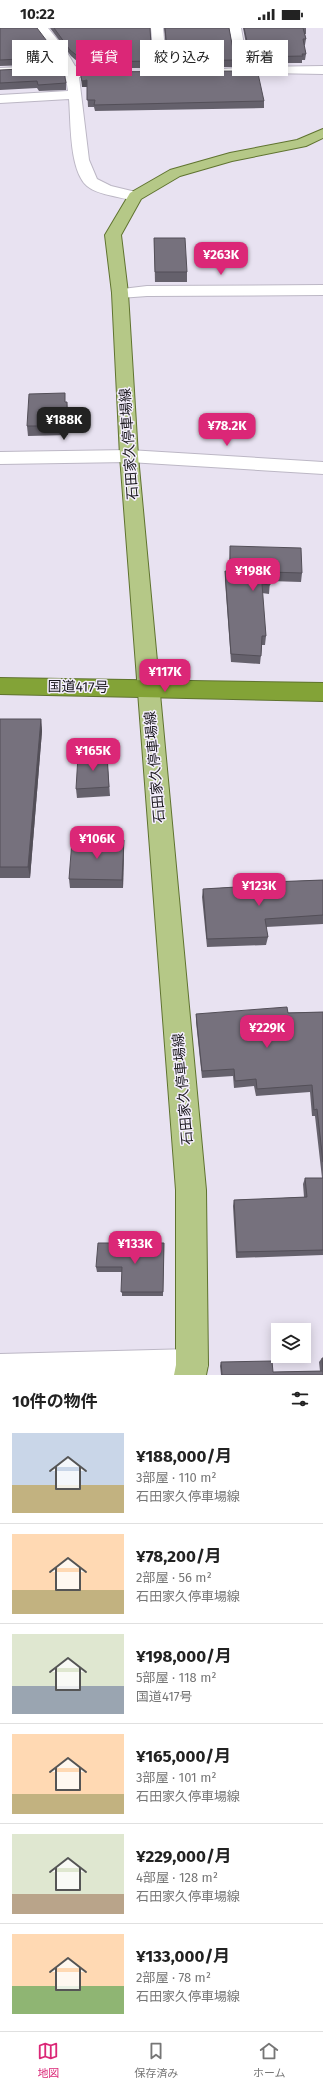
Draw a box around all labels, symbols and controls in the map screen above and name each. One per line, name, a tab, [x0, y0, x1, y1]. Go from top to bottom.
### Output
text: 10:22	[20, 5, 55, 23]
chip: 購入	[12, 40, 68, 76]
chip: 賃貸	[76, 40, 132, 76]
chip: 絞り込み	[140, 40, 224, 76]
chip: 新着	[232, 40, 288, 76]
pin: ¥263K	[193, 242, 249, 276]
text: ¥263K	[203, 247, 239, 262]
street label: 石田家久停車場線	[117, 388, 141, 500]
pin: ¥188K	[36, 407, 92, 441]
text: ¥188K	[46, 412, 82, 427]
pin: ¥78.2K	[194, 413, 260, 447]
text: ¥78.2K	[208, 418, 246, 433]
pin: ¥198K	[225, 558, 281, 592]
text: ¥198K	[235, 563, 271, 578]
pin: ¥117K	[137, 659, 193, 693]
text: ¥117K	[148, 664, 182, 679]
street label: 国道417号	[47, 678, 109, 696]
street label: 石田家久停車場線	[142, 710, 168, 824]
pin: ¥165K	[65, 738, 121, 772]
text: ¥165K	[75, 743, 111, 758]
pin: ¥106K	[69, 826, 125, 860]
text: ¥106K	[79, 831, 115, 846]
pin: ¥123K	[231, 873, 287, 907]
text: ¥123K	[242, 878, 276, 893]
pin: ¥229K	[239, 1015, 295, 1049]
text: ¥229K	[249, 1020, 285, 1035]
street label: 石田家久停車場線	[170, 1032, 196, 1146]
pin: ¥133K	[107, 1231, 163, 1265]
text: ¥133K	[118, 1236, 152, 1251]
map controls	[271, 1323, 311, 1363]
button: layers	[271, 1323, 311, 1363]
icon: filters	[289, 1388, 311, 1410]
text: 10件の物件	[12, 1391, 98, 1412]
text: ¥188,000/月	[136, 1446, 232, 1467]
icon: home	[44, 1449, 92, 1497]
text: 3部屋 · 110 m²	[136, 1470, 217, 1485]
text: 石田家久停車場線	[136, 1489, 240, 1504]
text: ¥78,200/月	[136, 1546, 222, 1567]
icon: home	[44, 1550, 92, 1598]
text: 2部屋 · 56 m²	[136, 1570, 212, 1585]
text: 石田家久停車場線	[136, 1589, 240, 1604]
text: ¥198,000/月	[136, 1646, 232, 1667]
icon: home	[44, 1650, 92, 1698]
text: 5部屋 · 118 m²	[136, 1670, 216, 1685]
text: 国道417号	[136, 1689, 193, 1704]
text: ¥165,000/月	[136, 1746, 231, 1767]
icon: home	[44, 1750, 92, 1798]
text: 3部屋 · 101 m²	[136, 1770, 216, 1785]
text: 石田家久停車場線	[136, 1789, 240, 1804]
text: ¥229,000/月	[136, 1846, 232, 1867]
icon: home	[44, 1850, 92, 1898]
text: 4部屋 · 128 m²	[136, 1870, 218, 1885]
text: 石田家久停車場線	[136, 1889, 240, 1904]
text: ¥133,000/月	[136, 1946, 230, 1967]
icon: home	[44, 1950, 92, 1998]
text: 2部屋 · 78 m²	[136, 1970, 211, 1985]
text: 石田家久停車場線	[136, 1989, 240, 2004]
tab: 地図	[37, 2040, 59, 2080]
tab: 保存済み	[134, 2040, 178, 2080]
tab: ホーム	[253, 2040, 286, 2080]

